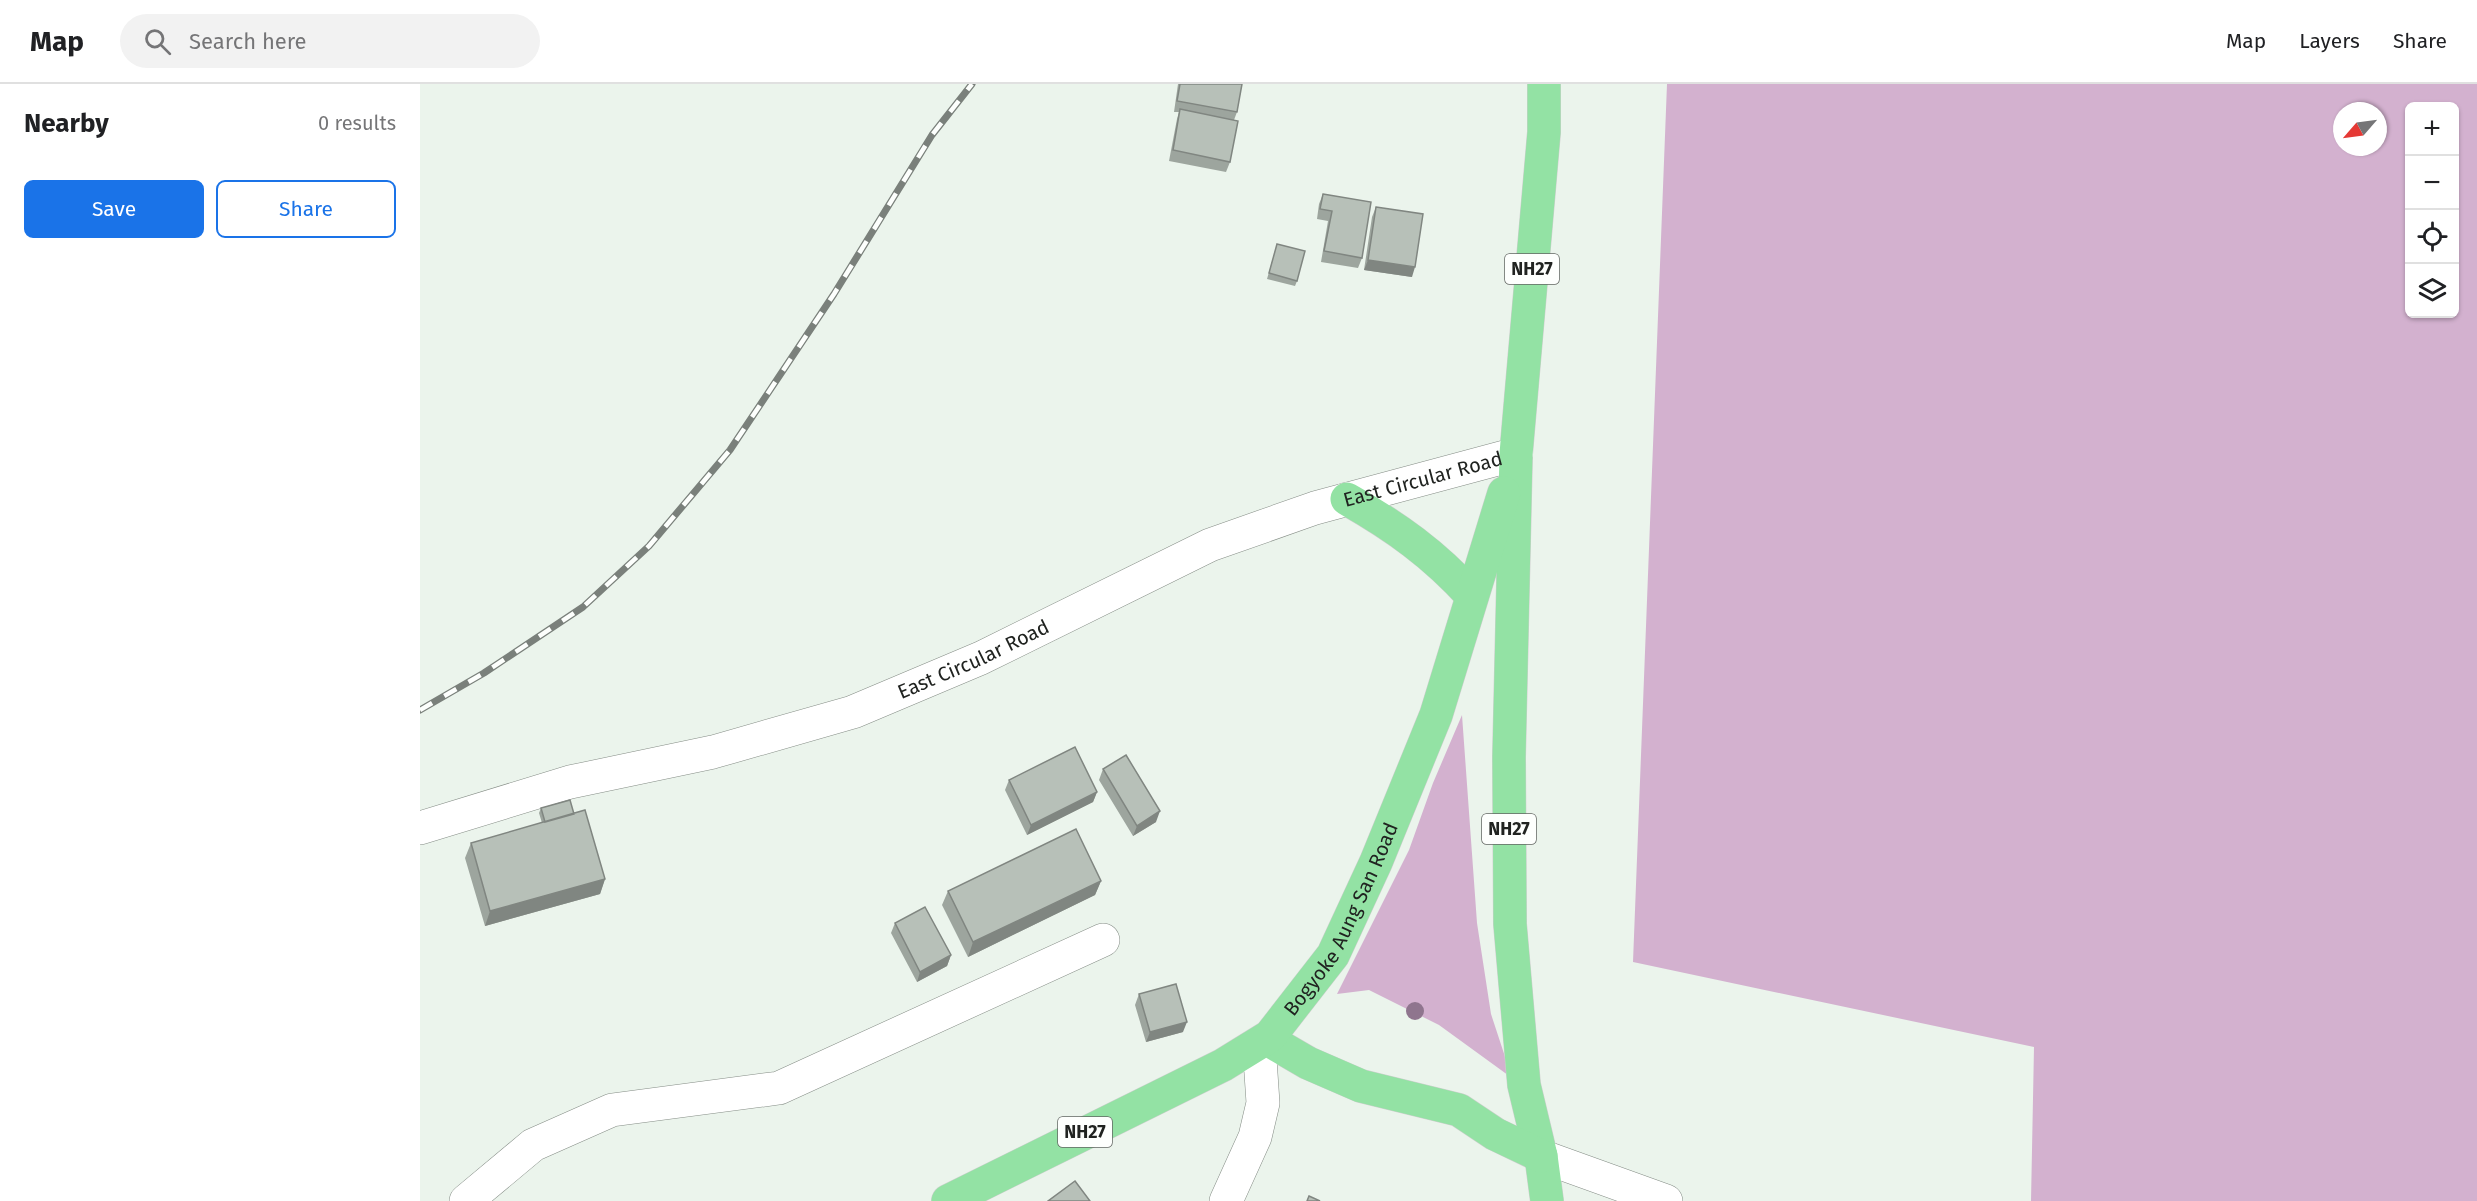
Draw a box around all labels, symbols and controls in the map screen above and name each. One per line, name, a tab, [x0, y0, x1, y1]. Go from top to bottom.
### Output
search box	[120, 14, 540, 68]
text: Map	[30, 25, 84, 58]
icon: search	[141, 25, 174, 58]
text: Search here	[189, 28, 307, 55]
text: Map	[2226, 28, 2266, 54]
text: Layers	[2299, 28, 2360, 54]
text: Share	[2393, 28, 2447, 54]
north arrow	[2333, 102, 2387, 156]
map controls	[2405, 102, 2459, 318]
button: +	[2405, 102, 2459, 156]
text: Nearby	[24, 108, 109, 139]
text: 0 results	[318, 111, 396, 135]
button: −	[2405, 156, 2459, 210]
button: Save	[24, 180, 204, 238]
button: Share	[216, 180, 396, 238]
button: locate	[2405, 210, 2459, 264]
road number: NH27	[1505, 254, 1559, 284]
button: layers	[2405, 264, 2459, 318]
street label: East Circular Road	[1341, 446, 1505, 512]
street label: East Circular Road	[894, 614, 1053, 704]
road number: NH27	[1482, 814, 1536, 844]
street label: Bogyoke Aung San Road	[1278, 819, 1403, 1020]
road number: NH27	[1058, 1117, 1112, 1147]

